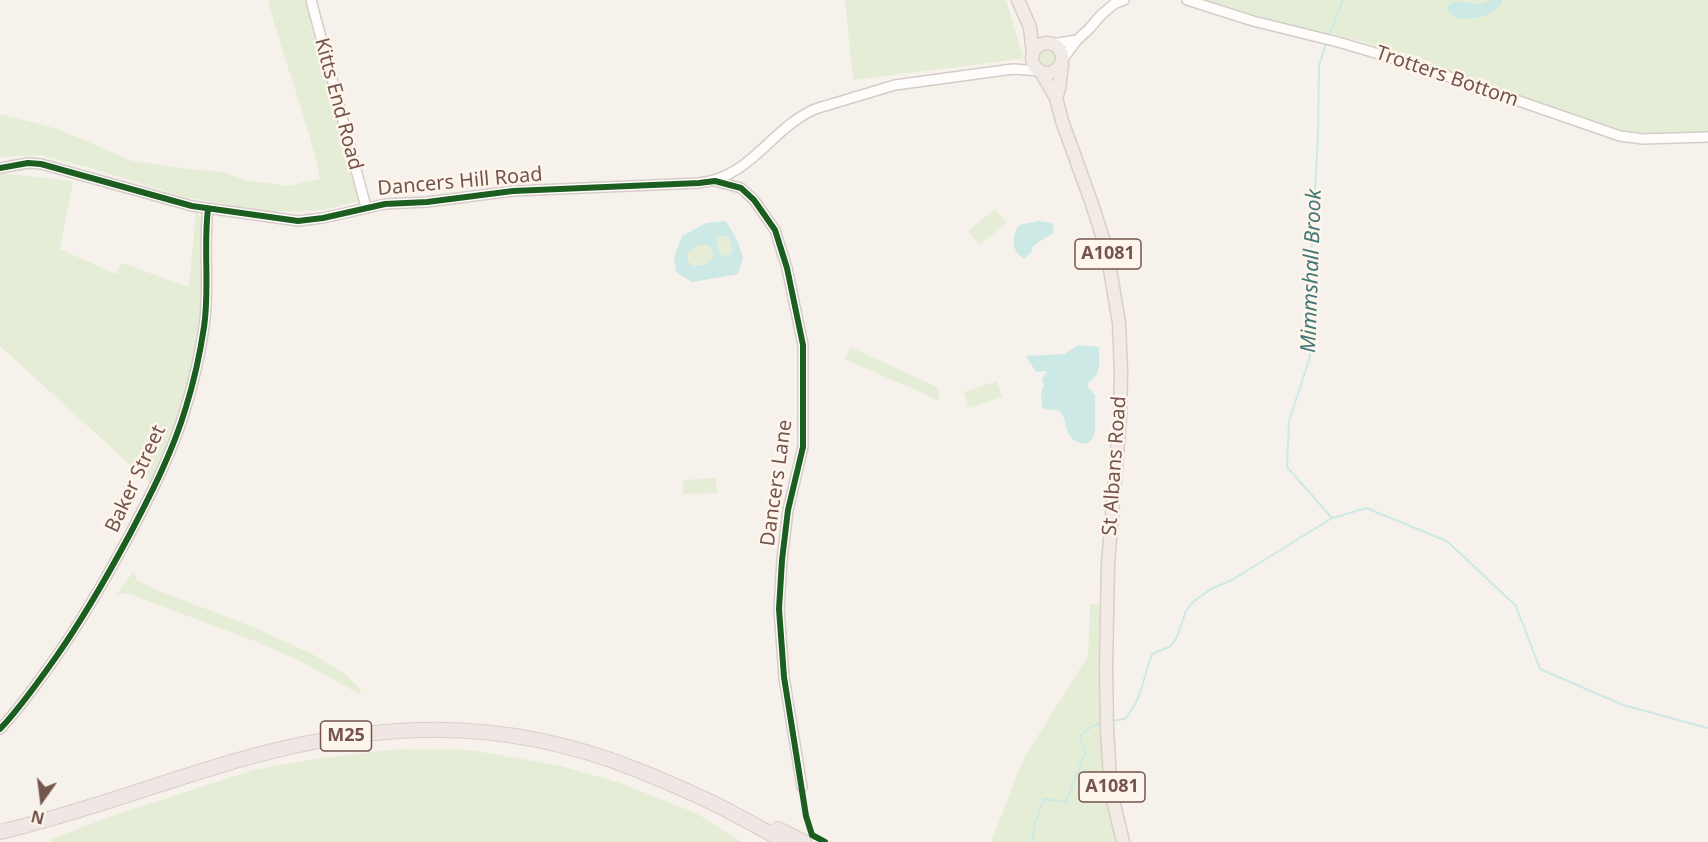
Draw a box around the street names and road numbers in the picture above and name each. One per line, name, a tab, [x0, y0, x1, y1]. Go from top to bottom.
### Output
street label: Kitts End Road	[309, 35, 367, 173]
street label: Trotters Bottom	[1373, 41, 1521, 113]
street label: Dancers Hill Road	[376, 163, 544, 201]
road number: A1081	[1075, 239, 1141, 269]
street label: St Albans Road	[1098, 395, 1132, 537]
street label: Dancers Lane	[756, 418, 798, 548]
street label: Baker Street	[101, 422, 171, 536]
road number: M25	[320, 721, 372, 751]
road number: A1081	[1079, 772, 1145, 802]

